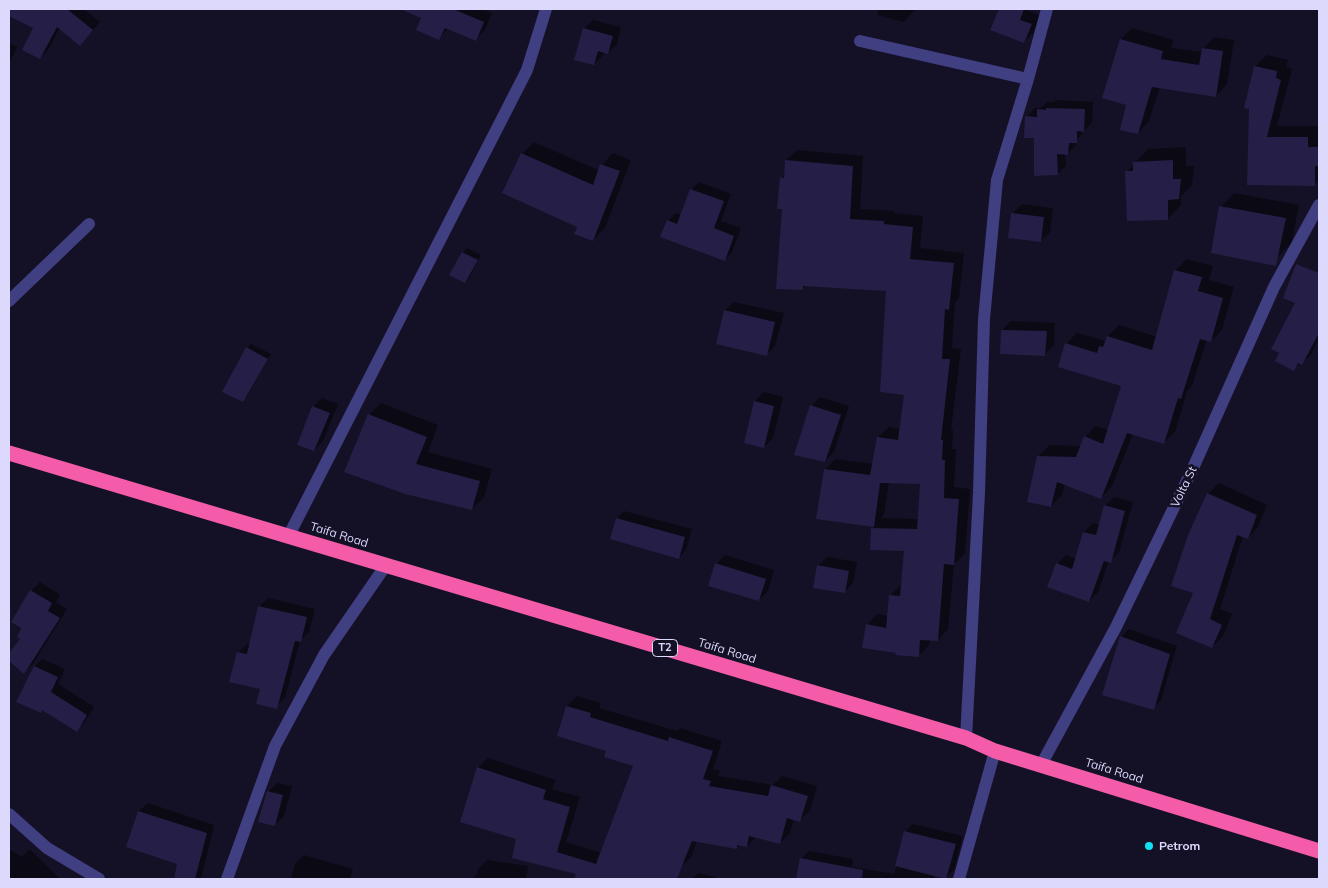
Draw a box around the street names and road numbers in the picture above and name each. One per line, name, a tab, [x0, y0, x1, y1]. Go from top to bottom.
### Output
street label: Volta St	[1168, 464, 1200, 510]
street label: Taifa Road	[308, 519, 370, 551]
street label: Taifa Road	[696, 635, 758, 667]
road number: T2	[652, 640, 678, 656]
street label: Taifa Road	[1083, 755, 1145, 787]

